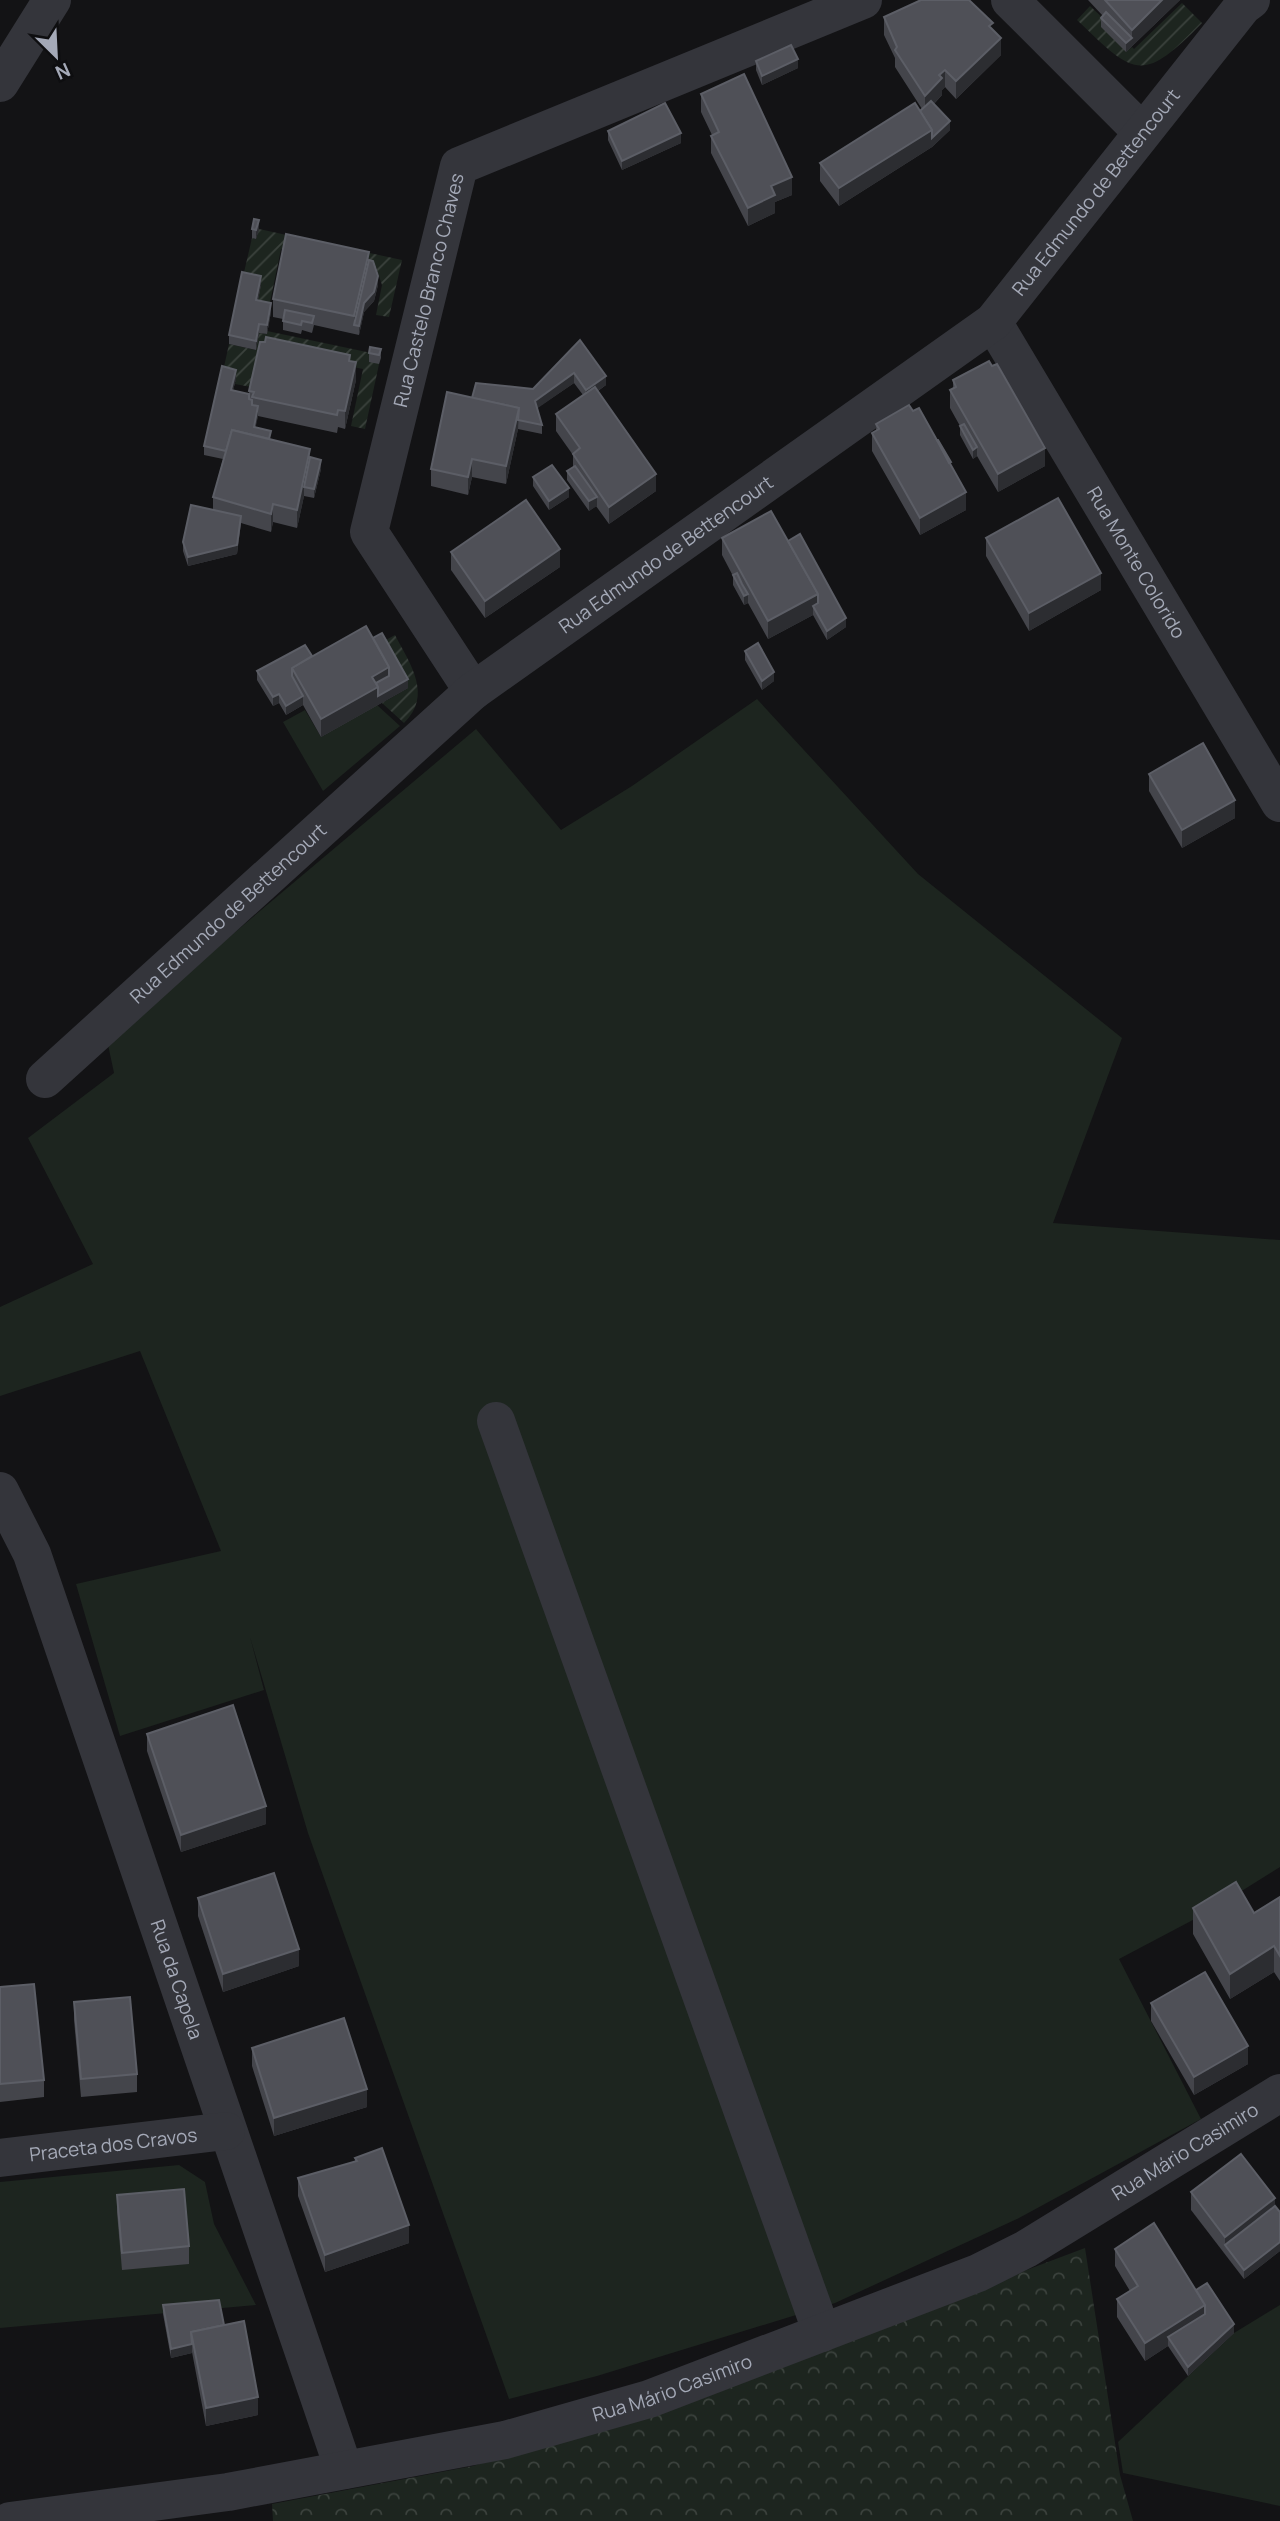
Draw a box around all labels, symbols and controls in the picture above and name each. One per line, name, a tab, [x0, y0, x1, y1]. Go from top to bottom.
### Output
north arrow	[21, 21, 91, 91]
text: N	[51, 57, 74, 86]
street label: Rua Edmundo de Bettencourt	[1006, 83, 1186, 301]
street label: Rua Castelo Branco Chaves	[387, 170, 470, 410]
street label: Rua Edmundo de Bettencourt	[553, 469, 778, 639]
street label: Rua Monte Colorido	[1081, 482, 1192, 643]
street label: Rua Edmundo de Bettencourt	[124, 817, 332, 1009]
street label: Rua da Capela	[144, 1916, 209, 2043]
street label: Rua Mário Casimiro	[1107, 2096, 1263, 2206]
street label: Praceta dos Cravos	[28, 2122, 199, 2167]
street label: Rua Mário Casimiro	[589, 2348, 756, 2427]

